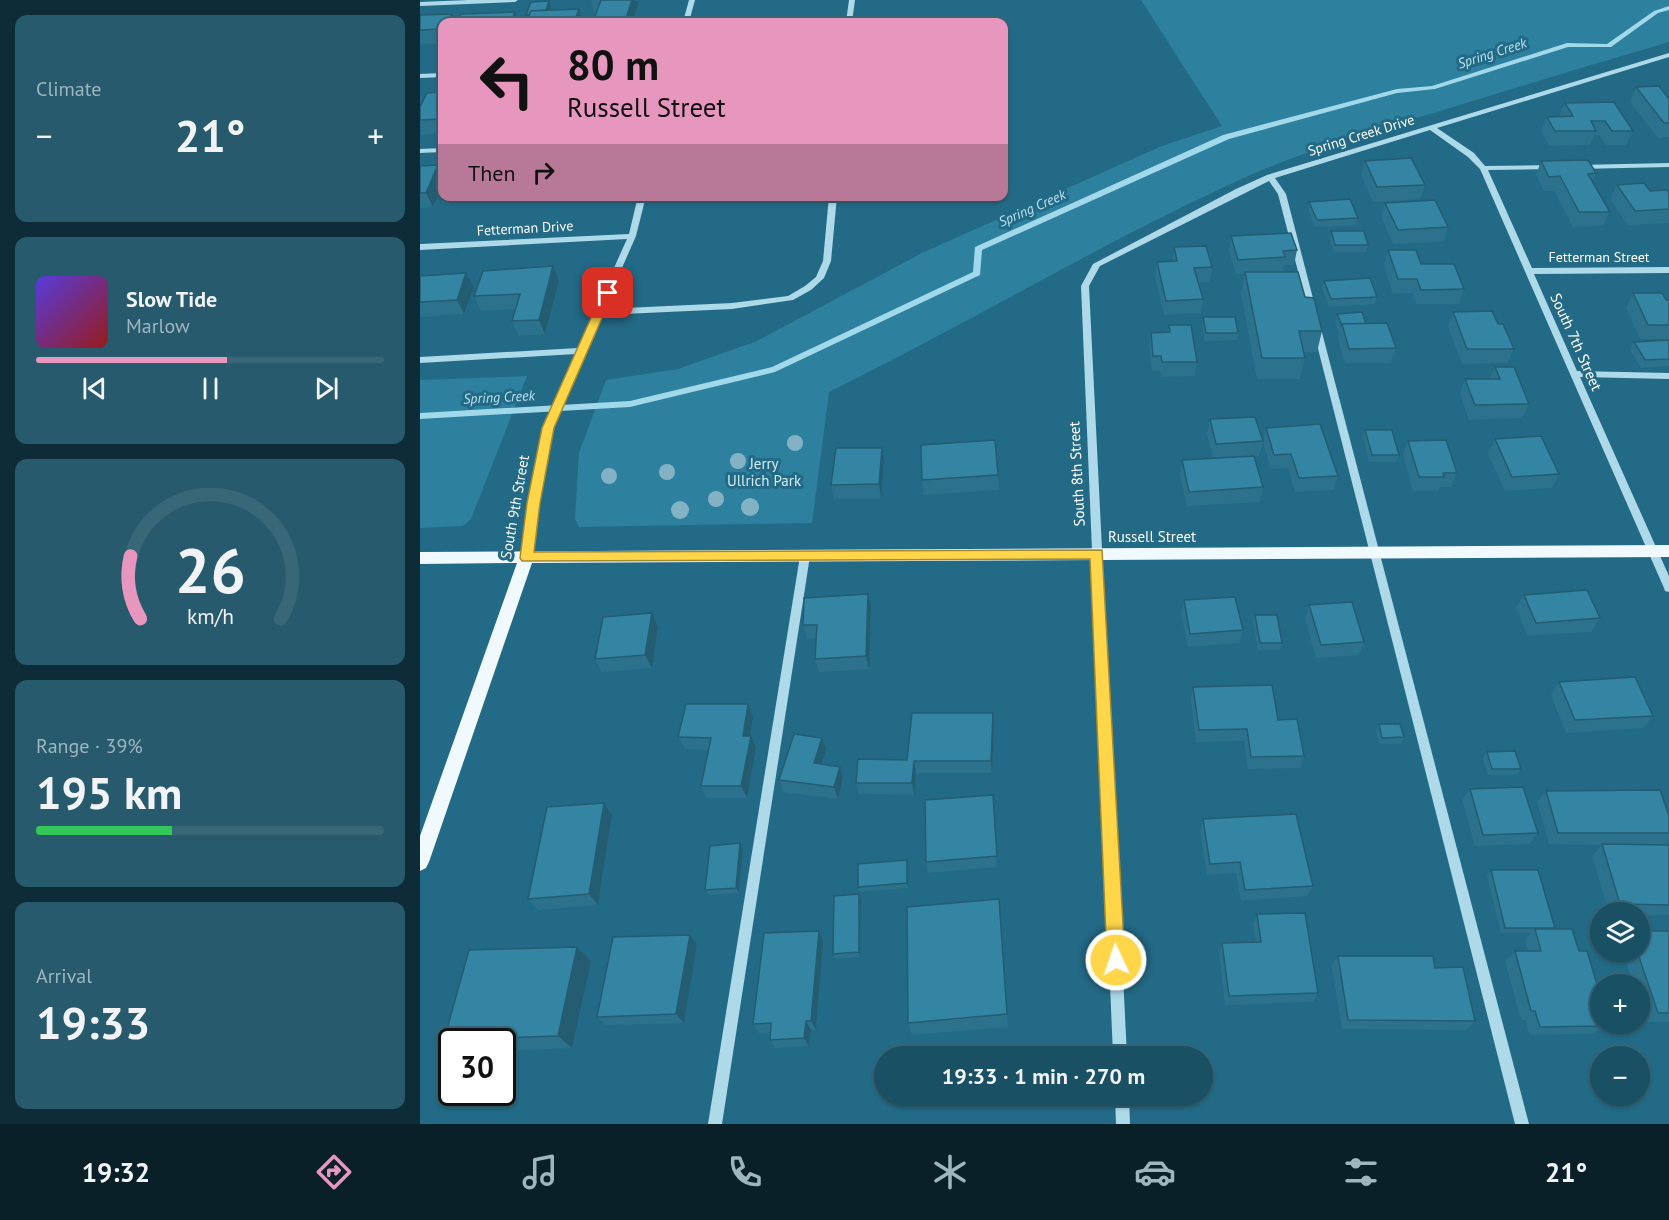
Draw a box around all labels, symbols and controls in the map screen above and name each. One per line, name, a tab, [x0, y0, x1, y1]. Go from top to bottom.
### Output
water label: Spring Creek	[1455, 33, 1529, 73]
text: 80 m	[567, 37, 659, 92]
icon: left	[468, 42, 546, 120]
text: Climate	[36, 76, 102, 102]
text: Russell Street	[567, 90, 726, 124]
text: 21°	[175, 106, 245, 164]
street label: Spring Creek Drive	[1306, 110, 1416, 160]
text: −	[36, 114, 53, 157]
text: +	[367, 114, 384, 157]
icon: right	[527, 156, 560, 189]
text: Then	[468, 159, 515, 187]
water label: Spring Creek	[996, 185, 1069, 231]
street label: Fetterman Drive	[476, 216, 574, 240]
street label: Fetterman Street	[1548, 248, 1650, 266]
pin	[582, 267, 633, 318]
icon: arrive	[591, 276, 624, 309]
text: Slow Tide	[126, 285, 217, 313]
street label: South 7th Street	[1546, 290, 1606, 394]
text: Marlow	[126, 313, 190, 339]
icon: previous	[78, 372, 111, 405]
icon: pause	[194, 372, 227, 405]
icon: next	[310, 372, 343, 405]
water label: Spring Creek	[463, 386, 536, 408]
street label: South 8th Street	[1064, 421, 1089, 527]
street label: South 9th Street	[496, 453, 533, 560]
park label: Jerry Ullrich Park	[727, 454, 802, 490]
street label: Russell Street	[1108, 527, 1196, 546]
text: 26	[175, 529, 245, 610]
text: km/h	[186, 602, 233, 630]
text: Range · 39%	[36, 733, 143, 759]
text: 195 km	[36, 763, 182, 821]
map controls	[1590, 902, 1650, 1106]
button: layers	[1590, 902, 1650, 962]
position arrow	[1084, 928, 1148, 992]
text: Arrival	[36, 963, 92, 989]
button: +	[1590, 974, 1650, 1034]
text: 19:33	[36, 993, 150, 1051]
speed limit sign: 30	[438, 1028, 516, 1106]
button: −	[1590, 1046, 1650, 1106]
text: 19:33 · 1 min · 270 m	[942, 1062, 1145, 1090]
icon: directions	[313, 1151, 355, 1193]
icon: music	[519, 1151, 561, 1193]
icon: phone	[724, 1151, 766, 1193]
icon: climate	[929, 1151, 971, 1193]
icon: car	[1134, 1151, 1176, 1193]
icon: filters	[1340, 1151, 1382, 1193]
text: 19:32	[82, 1155, 150, 1189]
text: 21°	[1545, 1155, 1587, 1189]

